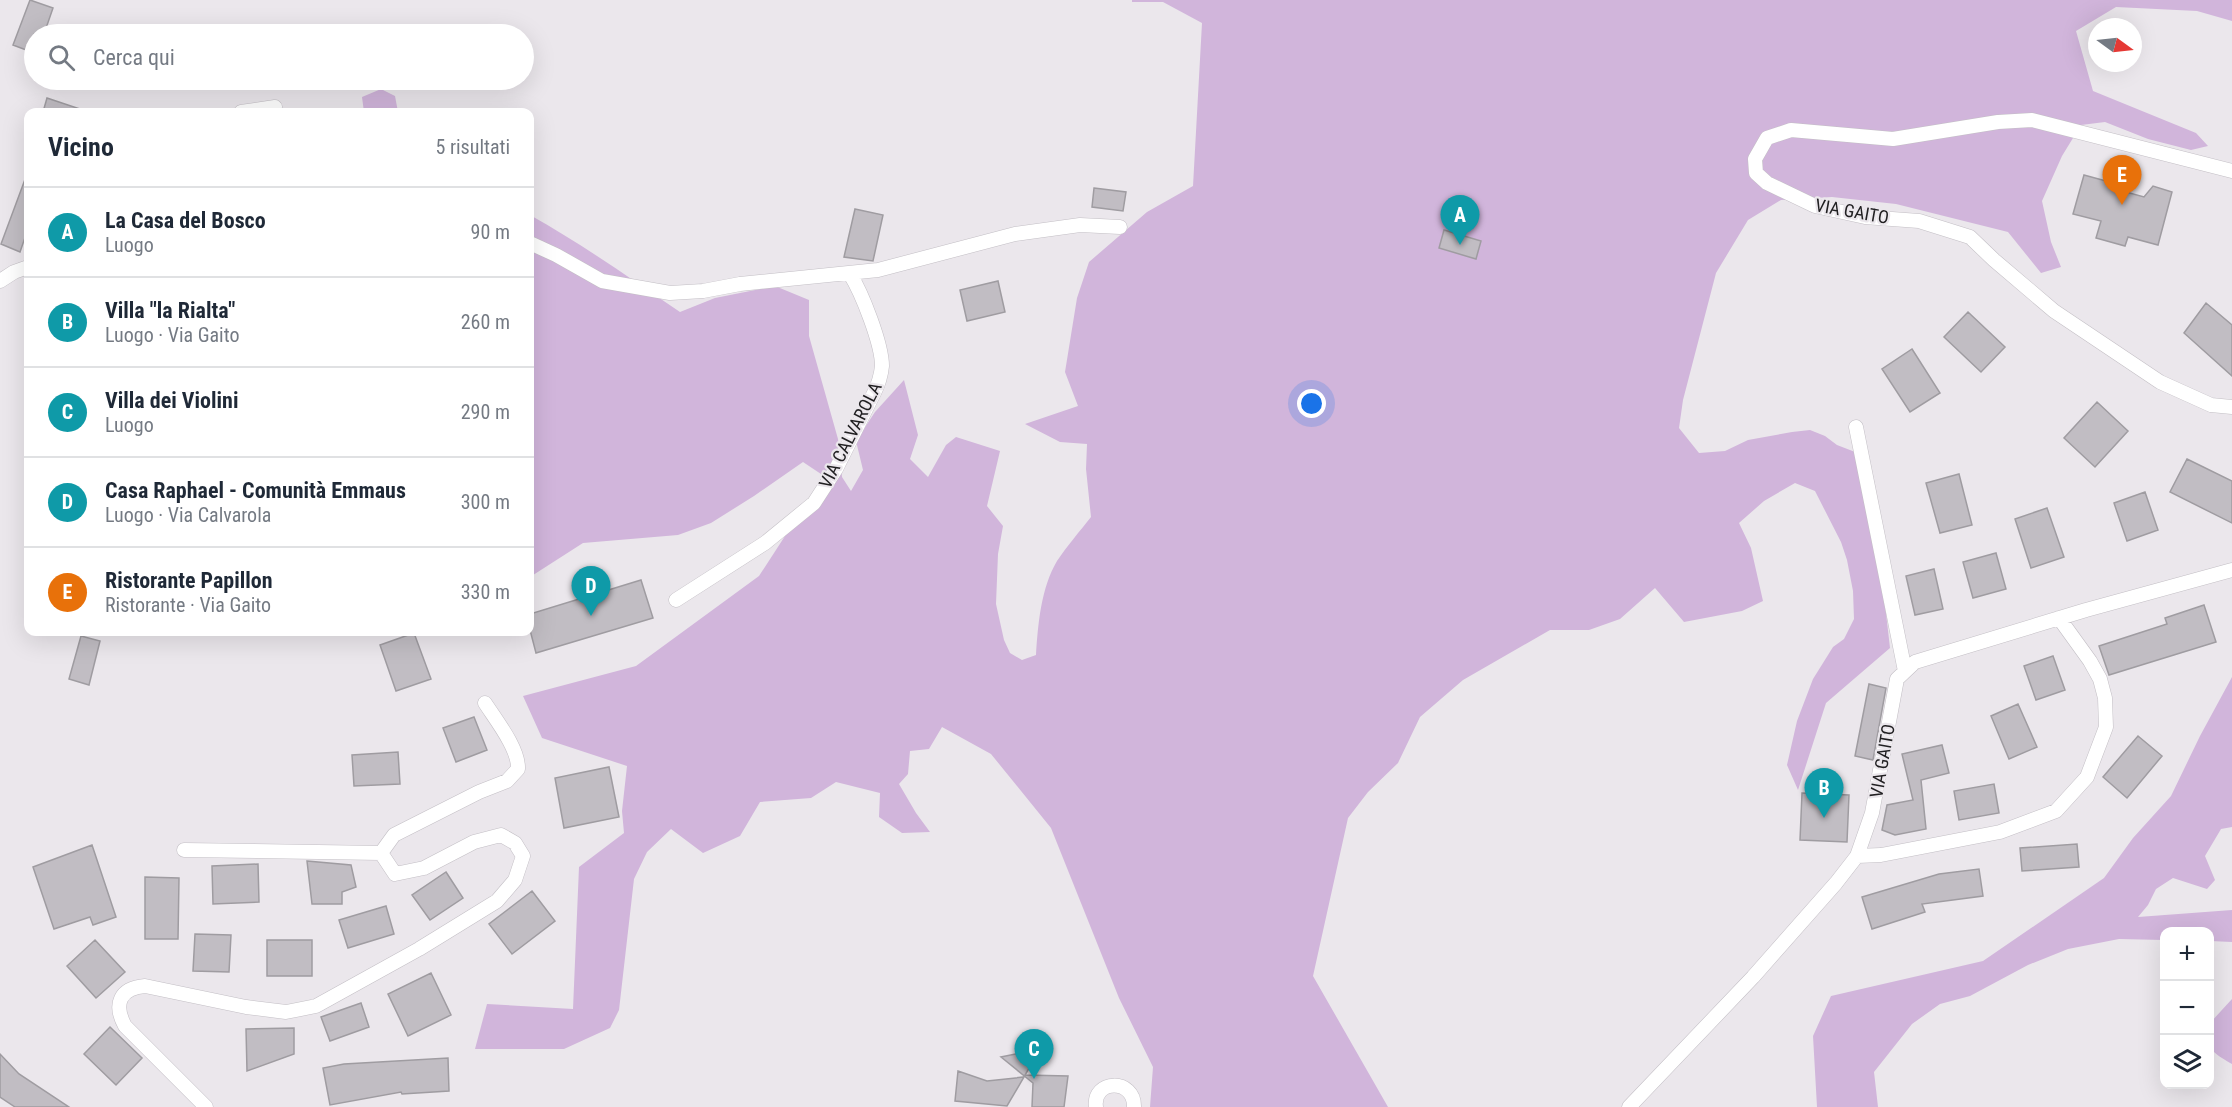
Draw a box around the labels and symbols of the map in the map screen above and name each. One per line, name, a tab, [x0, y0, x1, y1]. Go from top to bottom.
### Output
north arrow	[2088, 18, 2142, 72]
pin: E	[2102, 156, 2142, 205]
street label: VIA GAITO	[1814, 194, 1890, 228]
pin: A	[1440, 196, 1480, 245]
street label: VIA CALVAROLA	[814, 378, 886, 492]
your location	[1297, 389, 1326, 418]
pin: D	[572, 566, 610, 616]
street label: VIA GAITO	[1865, 723, 1899, 799]
pin: B	[1804, 768, 1844, 818]
pin: C	[1014, 1030, 1054, 1079]

